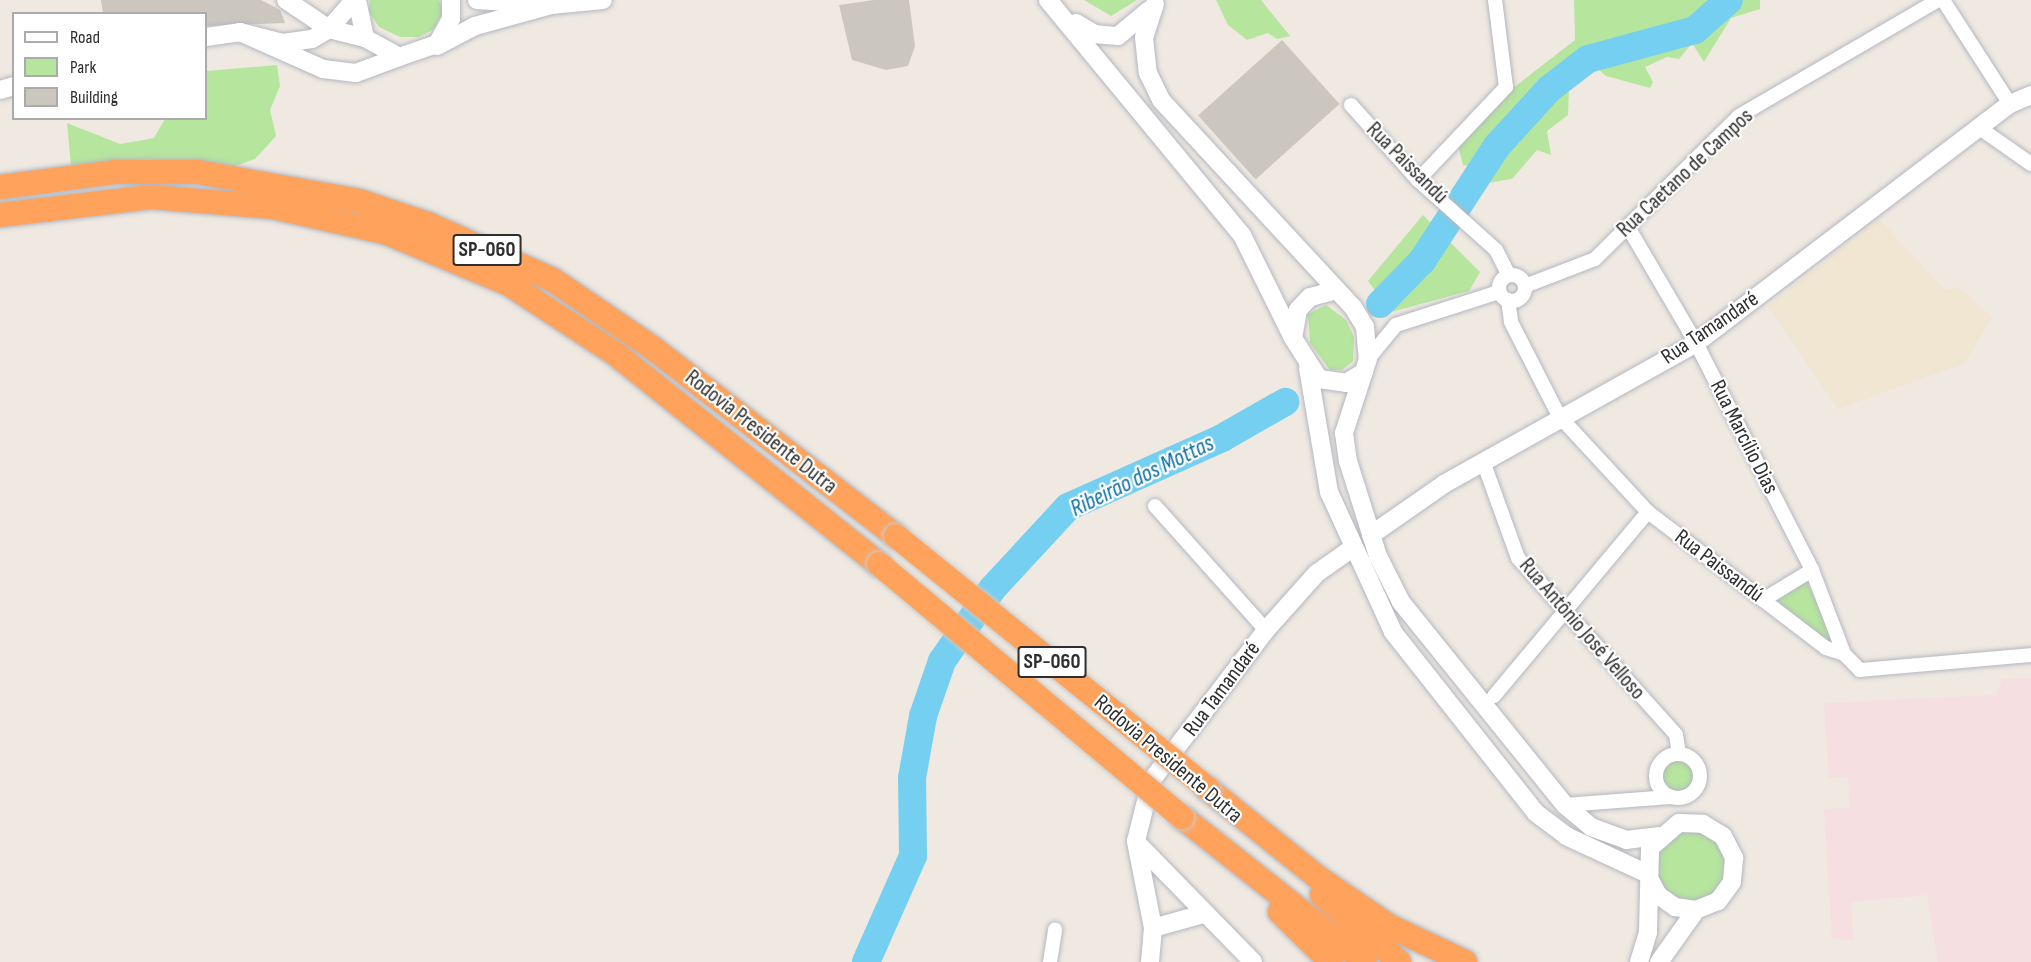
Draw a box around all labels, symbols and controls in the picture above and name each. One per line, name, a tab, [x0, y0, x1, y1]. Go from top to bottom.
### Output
legend	[12, 12, 207, 120]
text: Road	[70, 27, 100, 48]
text: Park	[70, 57, 96, 78]
text: Building	[70, 87, 118, 108]
street label: Rua Caetano de Campos	[1611, 103, 1759, 243]
street label: Rua Paissandú	[1361, 117, 1453, 209]
road number: SP-060	[452, 232, 522, 268]
street label: Rua Tamandaré	[1656, 286, 1764, 370]
street label: Rodovia Presidente Dutra	[680, 365, 842, 499]
street label: Rua Marcílio Dias	[1704, 376, 1784, 498]
water label: Ribeirão dos Mottas	[1066, 429, 1218, 523]
street label: Rua Paissandú	[1669, 524, 1769, 608]
street label: Rua Antônio José Velloso	[1513, 553, 1651, 705]
street label: Rua Tamandaré	[1178, 636, 1266, 742]
road number: SP-060	[1018, 644, 1086, 680]
street label: Rodovia Presidente Dutra	[1088, 689, 1248, 829]

